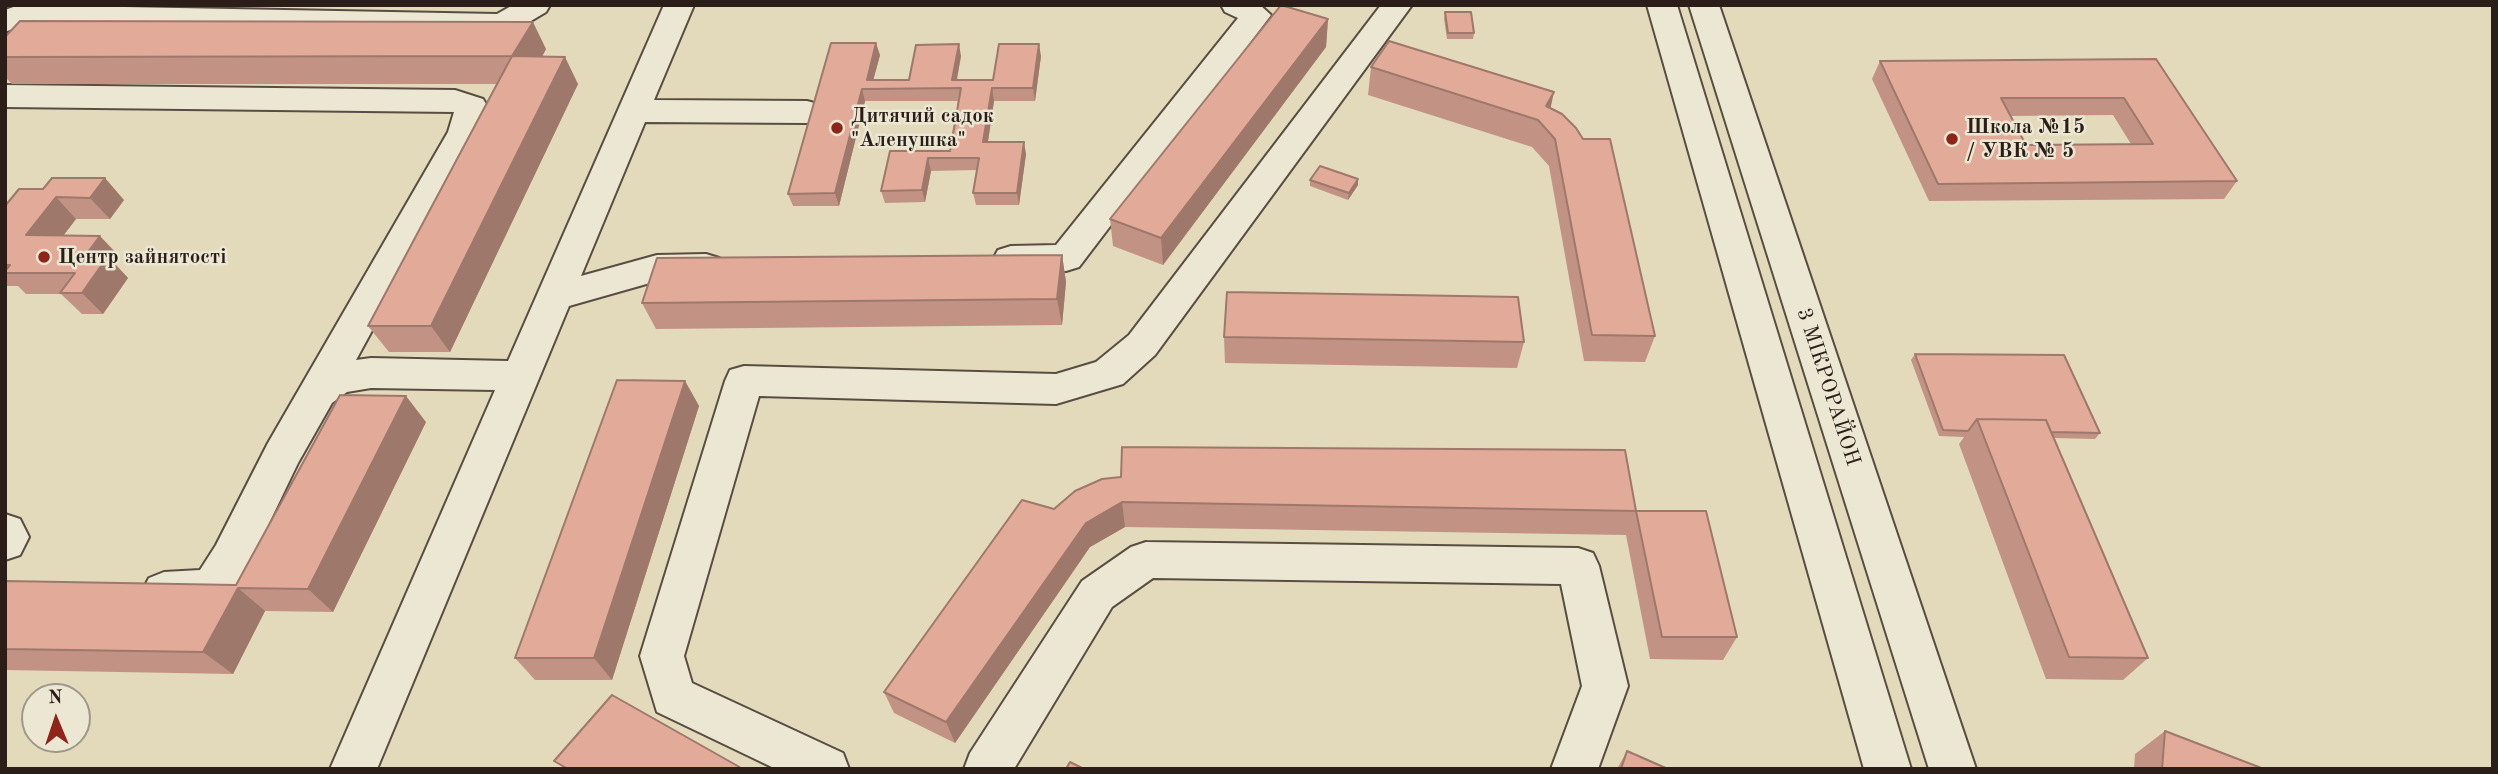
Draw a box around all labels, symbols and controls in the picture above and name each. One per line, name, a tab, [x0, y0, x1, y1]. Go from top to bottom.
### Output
place label: Дитячий садок "Аленушка"	[851, 103, 994, 153]
place label: Школа №15 / УВК № 5	[1966, 114, 2085, 164]
marker: Дитячий садок "Аленушка"	[829, 120, 845, 136]
marker: Школа №15 / УВК № 5	[1944, 131, 1960, 147]
place label: Центр зайнятості	[58, 244, 227, 270]
marker: Центр зайнятості	[36, 249, 52, 265]
street label: 3 МІКРОРАЙОН	[1791, 305, 1865, 469]
north arrow	[21, 683, 91, 753]
text: N	[48, 689, 63, 708]

